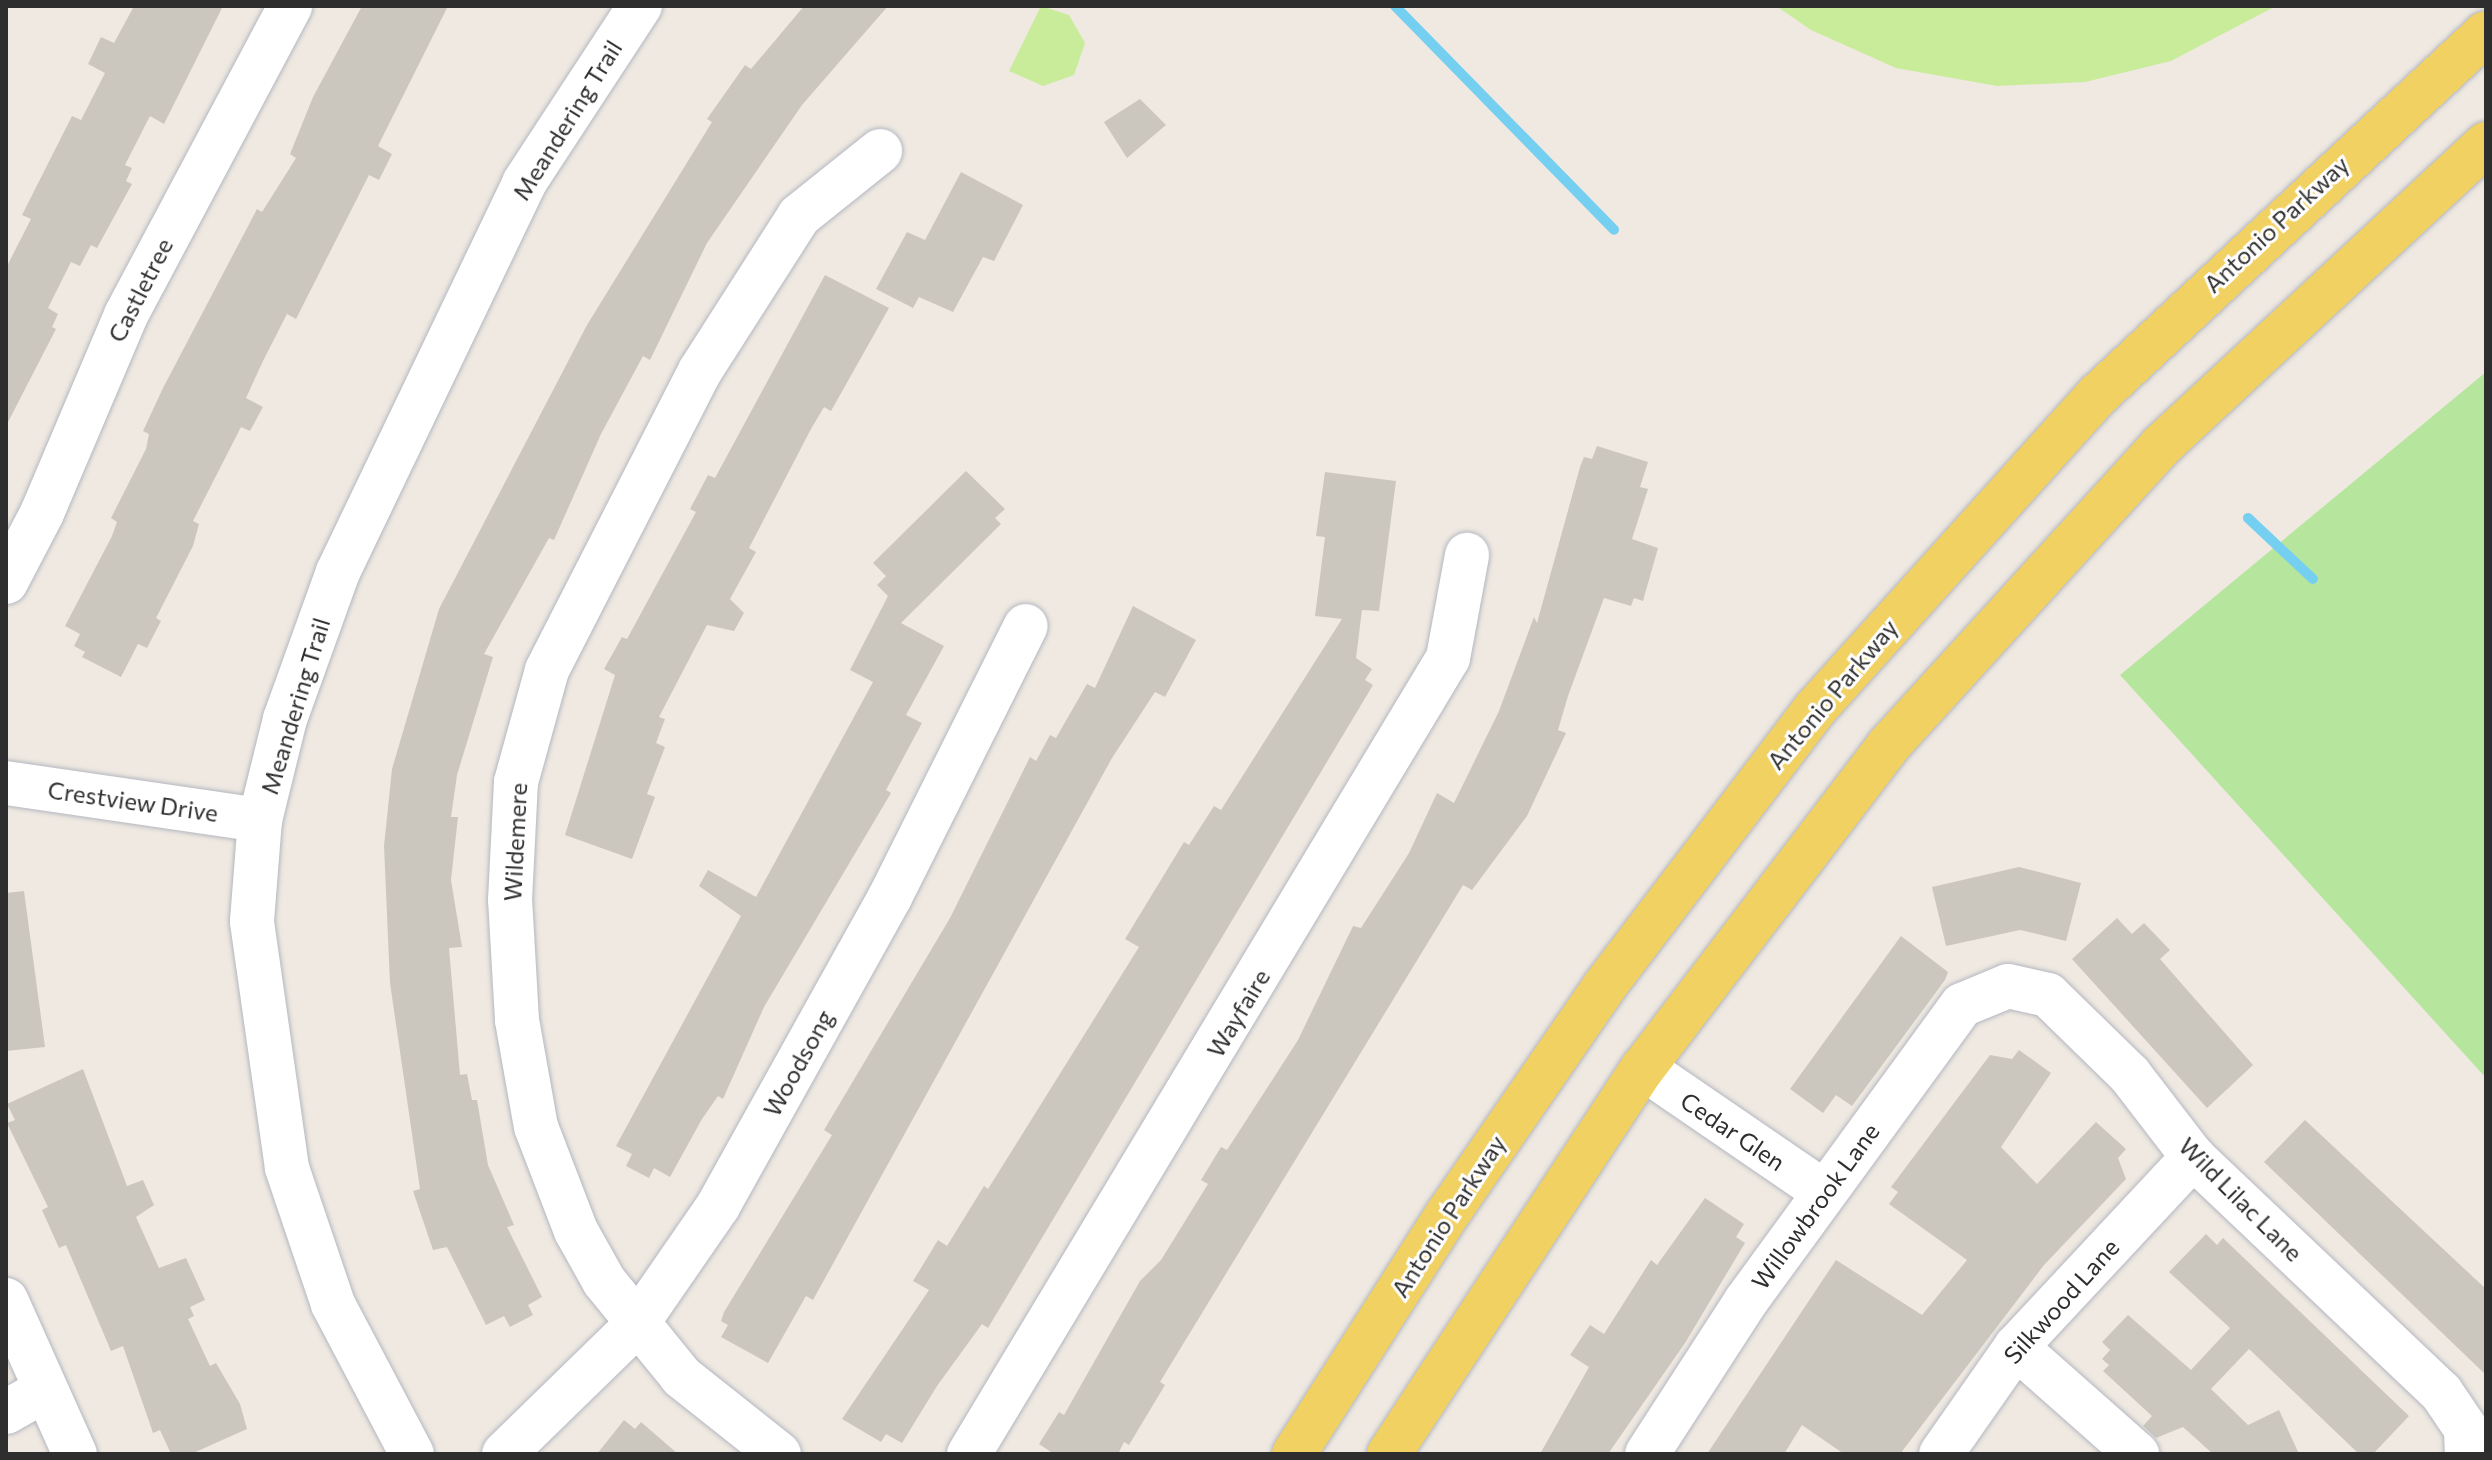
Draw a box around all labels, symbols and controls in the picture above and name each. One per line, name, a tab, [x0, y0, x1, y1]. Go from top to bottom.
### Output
street label: Meandering Trail	[506, 35, 628, 205]
street label: Antonio Parkway	[2198, 150, 2354, 298]
street label: Castletree	[102, 233, 178, 347]
street label: Antonio Parkway	[1761, 613, 1903, 775]
street label: Meandering Trail	[254, 614, 336, 798]
street label: Crestview Drive	[46, 775, 220, 827]
street label: Wildemere	[498, 782, 532, 902]
street label: Wayfaire	[1200, 964, 1276, 1062]
street label: Woodsong	[757, 1005, 839, 1121]
street label: Cedar Glen	[1675, 1086, 1791, 1176]
street label: Willowbrook Lane	[1745, 1117, 1885, 1295]
street label: Antonio Parkway	[1385, 1130, 1511, 1302]
street label: Wild Lilac Lane	[2173, 1131, 2309, 1267]
street label: Silkwood Lane	[1997, 1233, 2125, 1369]

